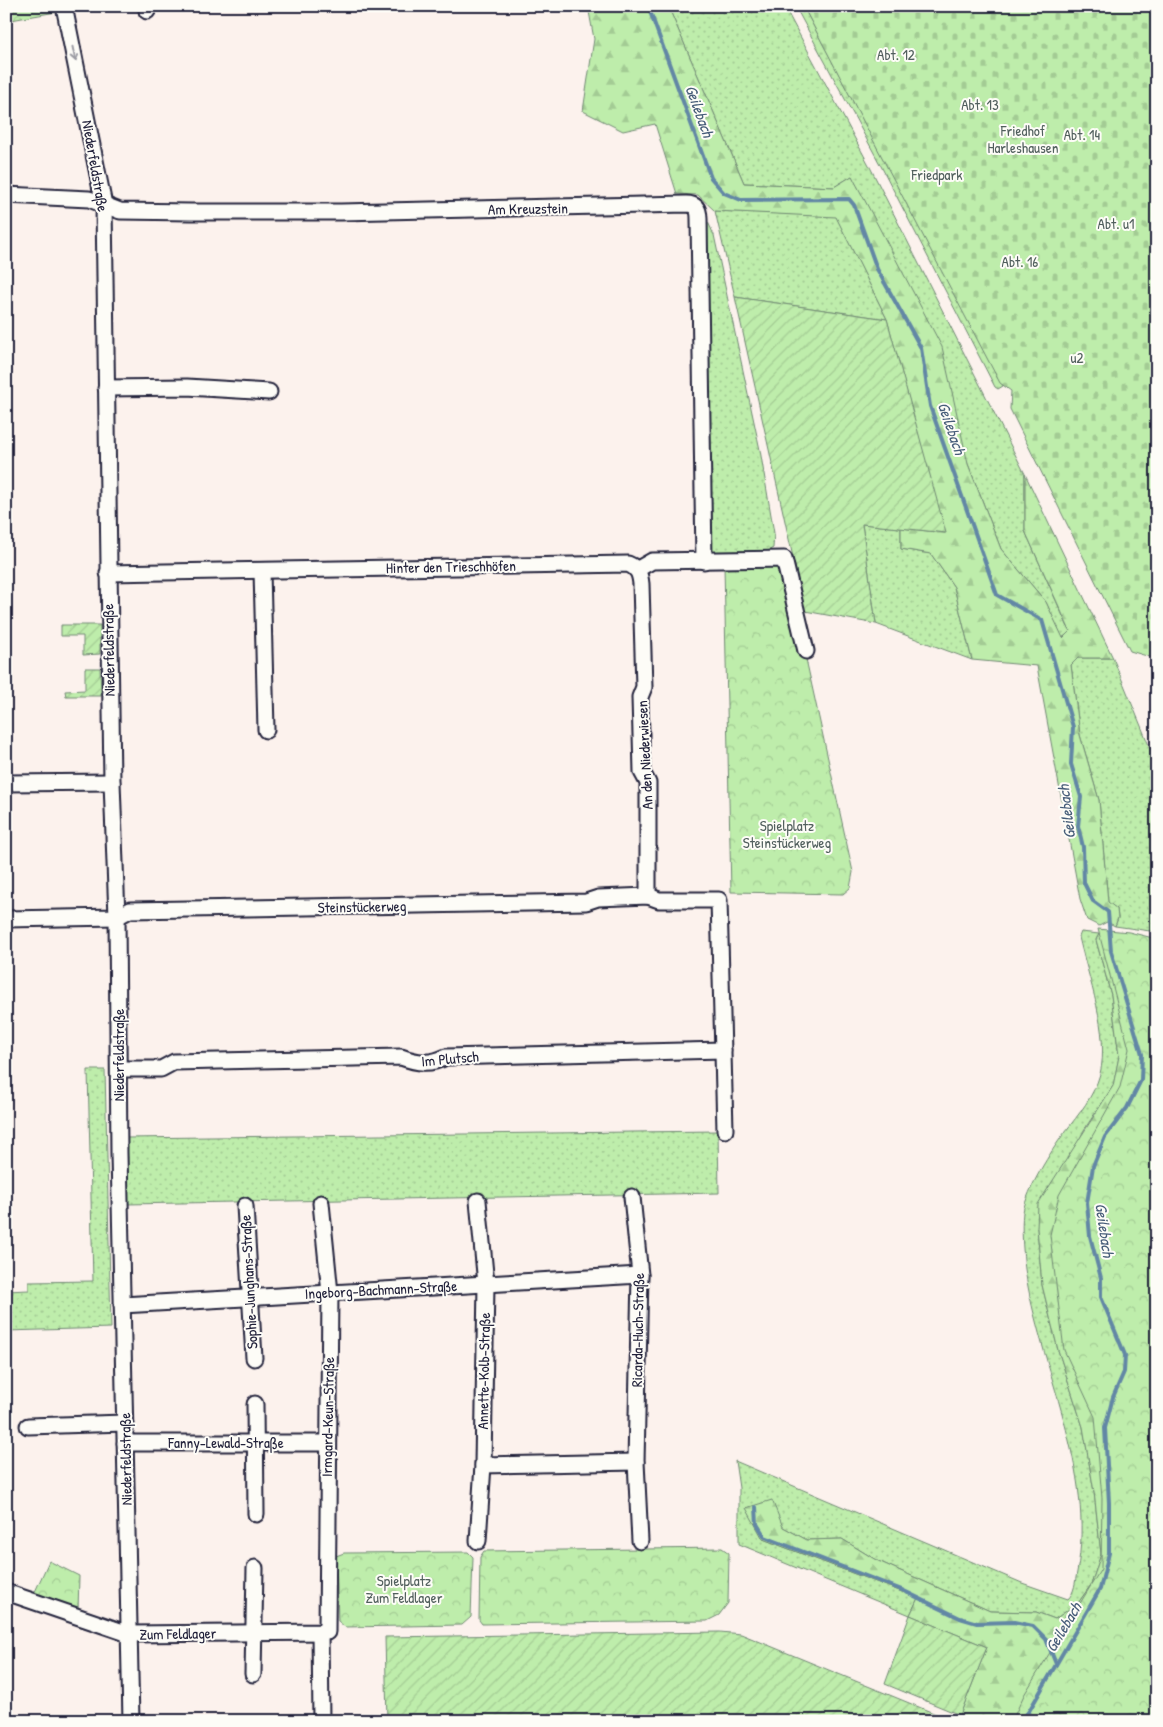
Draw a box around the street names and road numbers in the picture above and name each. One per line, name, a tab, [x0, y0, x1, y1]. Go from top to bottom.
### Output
street label: Niederfeldstraße	[77, 118, 114, 213]
street label: Am Kreuzstein	[488, 197, 568, 220]
street label: Hinter den Trieschhöfen	[386, 555, 516, 578]
street label: Niederfeldstraße	[97, 604, 120, 696]
street label: An den Niederwiesen	[631, 700, 658, 810]
street label: Steinstückerweg	[318, 895, 407, 918]
street label: Niederfeldstraße	[108, 1009, 129, 1101]
street label: Im Plutsch	[420, 1046, 479, 1071]
street label: Sophie-Junghans-Straße	[234, 1214, 263, 1350]
street label: Ricarda-Huch-Straße	[626, 1273, 649, 1387]
street label: Ingeborg-Bachmann-Straße	[304, 1275, 458, 1304]
street label: Annette-Kolb-Straße	[472, 1312, 495, 1430]
street label: Irmgard-Keun-Straße	[316, 1357, 339, 1477]
street label: Niederfeldstraße	[114, 1413, 137, 1505]
street label: Fanny-Lewald-Straße	[167, 1432, 284, 1453]
street label: Zum Feldlager	[139, 1622, 217, 1645]

